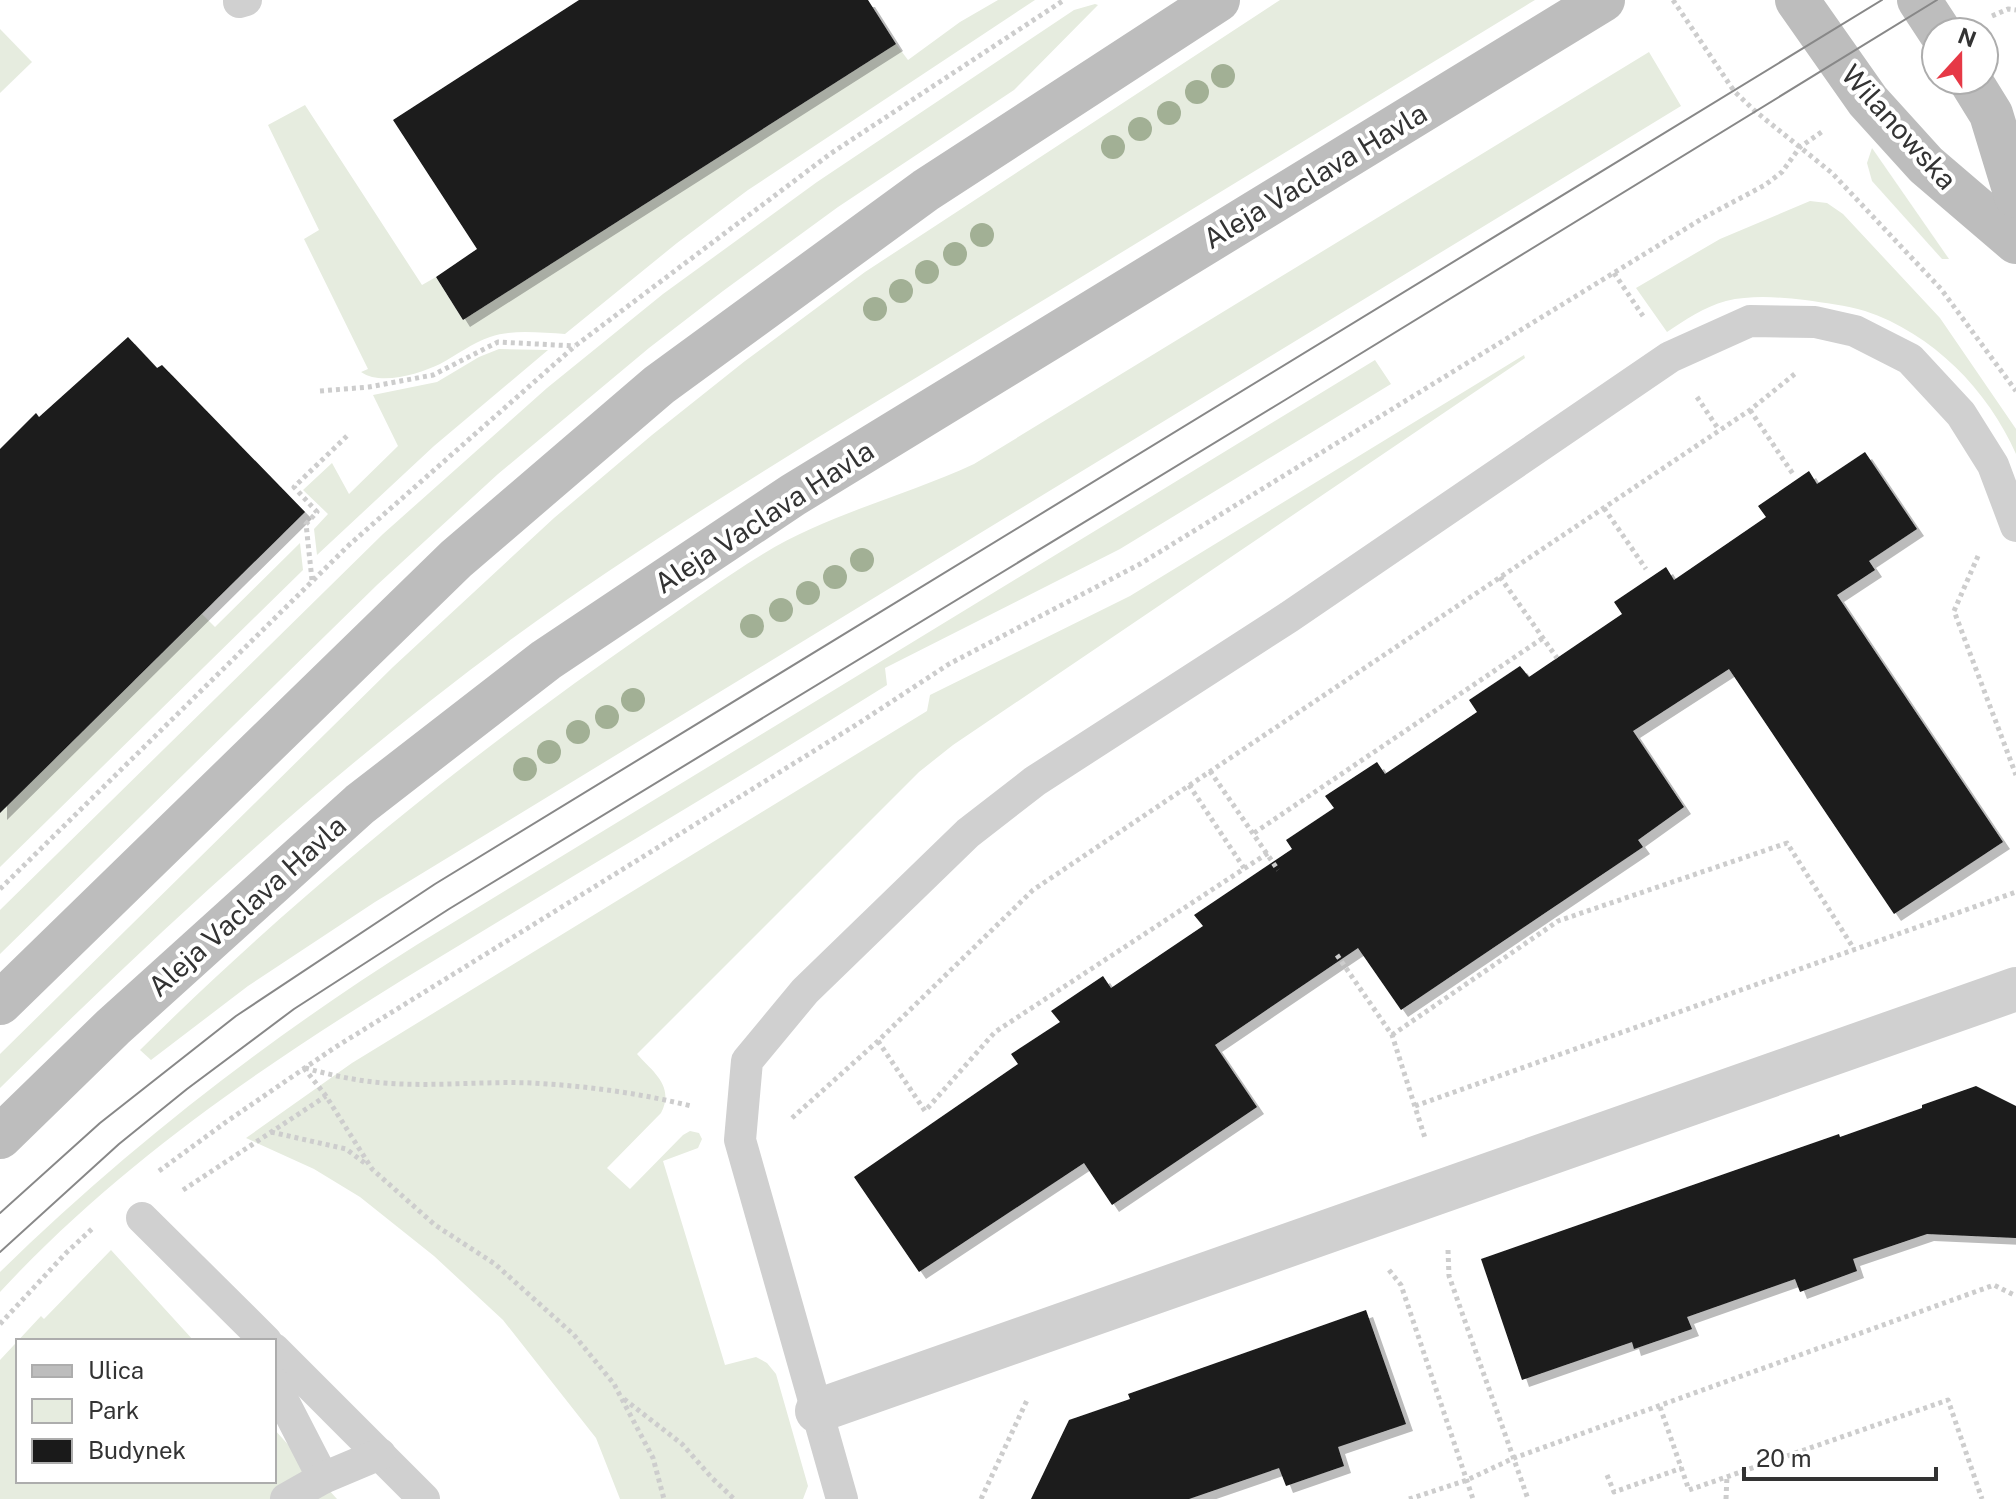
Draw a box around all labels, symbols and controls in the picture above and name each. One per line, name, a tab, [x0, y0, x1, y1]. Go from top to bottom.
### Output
north arrow	[1920, 16, 2000, 96]
text: N	[1954, 22, 1980, 53]
street label: Wilanowska	[1835, 58, 1964, 196]
street label: Aleja Vaclava Havla	[1197, 96, 1432, 255]
street label: Aleja Vaclava Havla	[648, 433, 879, 600]
street label: Aleja Vaclava Havla	[141, 808, 352, 1003]
legend	[16, 1339, 276, 1483]
text: Ulica	[88, 1356, 144, 1384]
text: Park	[88, 1396, 139, 1424]
scale bar	[1744, 1431, 1936, 1481]
text: Budynek	[88, 1436, 186, 1464]
text: 20 m	[1756, 1444, 1812, 1472]

